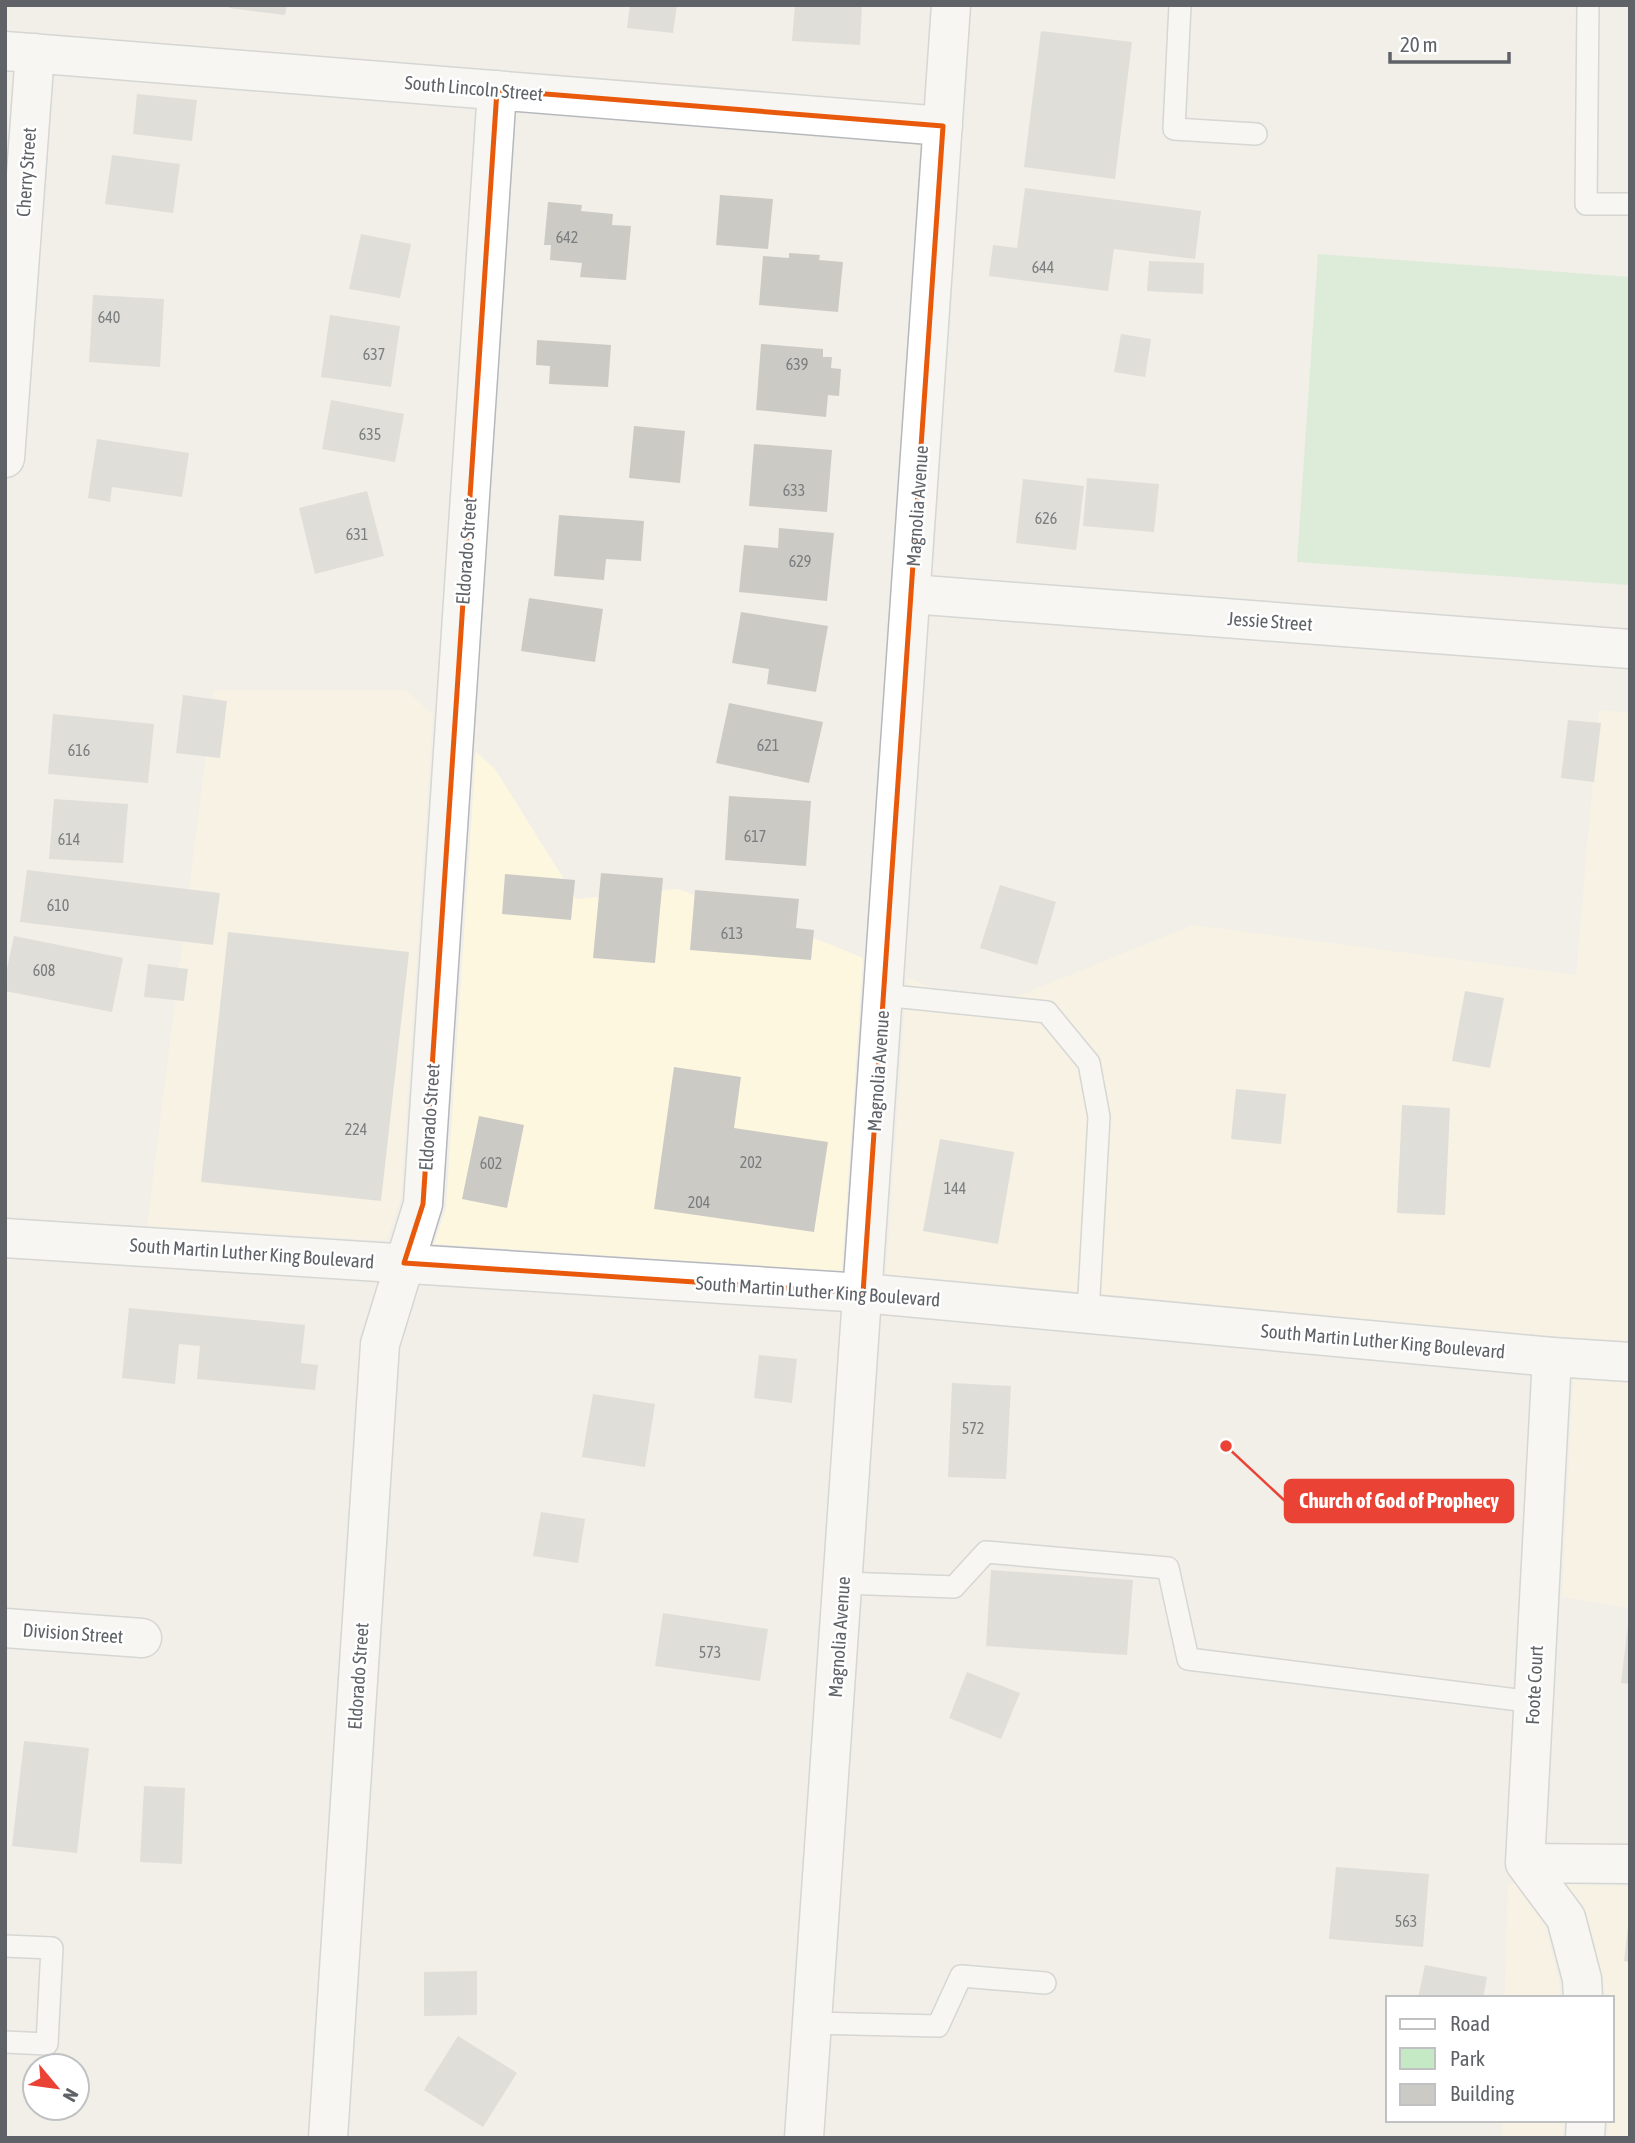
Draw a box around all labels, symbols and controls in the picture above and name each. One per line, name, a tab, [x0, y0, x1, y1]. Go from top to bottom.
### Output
scale bar	[1390, 21, 1509, 65]
text: 20 m	[1400, 32, 1438, 56]
street label: South Lincoln Street	[404, 71, 544, 105]
street label: Cherry Street	[12, 126, 40, 218]
house number: 642	[556, 228, 578, 246]
house number: 644	[1032, 258, 1054, 276]
house number: 640	[98, 308, 120, 326]
house number: 637	[363, 345, 385, 363]
house number: 639	[786, 355, 808, 373]
house number: 635	[359, 425, 381, 443]
street label: Magnolia Avenue	[902, 445, 932, 567]
house number: 633	[783, 481, 805, 499]
street label: Eldorado Street	[451, 497, 481, 605]
house number: 626	[1035, 509, 1057, 527]
house number: 631	[346, 525, 368, 543]
house number: 629	[789, 552, 811, 570]
street label: Jessie Street	[1227, 607, 1313, 635]
house number: 621	[757, 736, 779, 754]
house number: 616	[68, 741, 90, 759]
house number: 617	[744, 827, 766, 845]
house number: 614	[58, 830, 80, 848]
house number: 610	[47, 896, 69, 914]
house number: 613	[721, 924, 743, 942]
house number: 608	[33, 961, 55, 979]
street label: Magnolia Avenue	[863, 1010, 893, 1132]
street label: Eldorado Street	[414, 1063, 444, 1171]
house number: 224	[345, 1120, 367, 1138]
house number: 202	[740, 1153, 762, 1171]
house number: 602	[480, 1154, 502, 1172]
house number: 144	[944, 1179, 966, 1197]
house number: 204	[688, 1193, 710, 1211]
street label: South Martin Luther King Boulevard	[129, 1233, 375, 1273]
street label: South Martin Luther King Boulevard	[695, 1271, 941, 1311]
street label: South Martin Luther King Boulevard	[1260, 1319, 1506, 1363]
house number: 572	[962, 1419, 984, 1437]
callout: Church of God of Prophecy	[1285, 1480, 1513, 1522]
text: Church of God of Prophecy	[1299, 1488, 1499, 1512]
street label: Magnolia Avenue	[824, 1576, 854, 1698]
street label: Division Street	[22, 1619, 124, 1647]
street label: Eldorado Street	[343, 1622, 373, 1730]
house number: 573	[699, 1643, 721, 1661]
street label: Foote Court	[1521, 1645, 1547, 1725]
house number: 563	[1395, 1912, 1417, 1930]
legend	[1386, 1996, 1614, 2122]
text: Road	[1450, 2011, 1490, 2035]
text: Park	[1450, 2046, 1485, 2070]
north arrow	[21, 2052, 91, 2122]
text: Building	[1450, 2081, 1514, 2105]
text: N	[59, 2085, 83, 2105]

